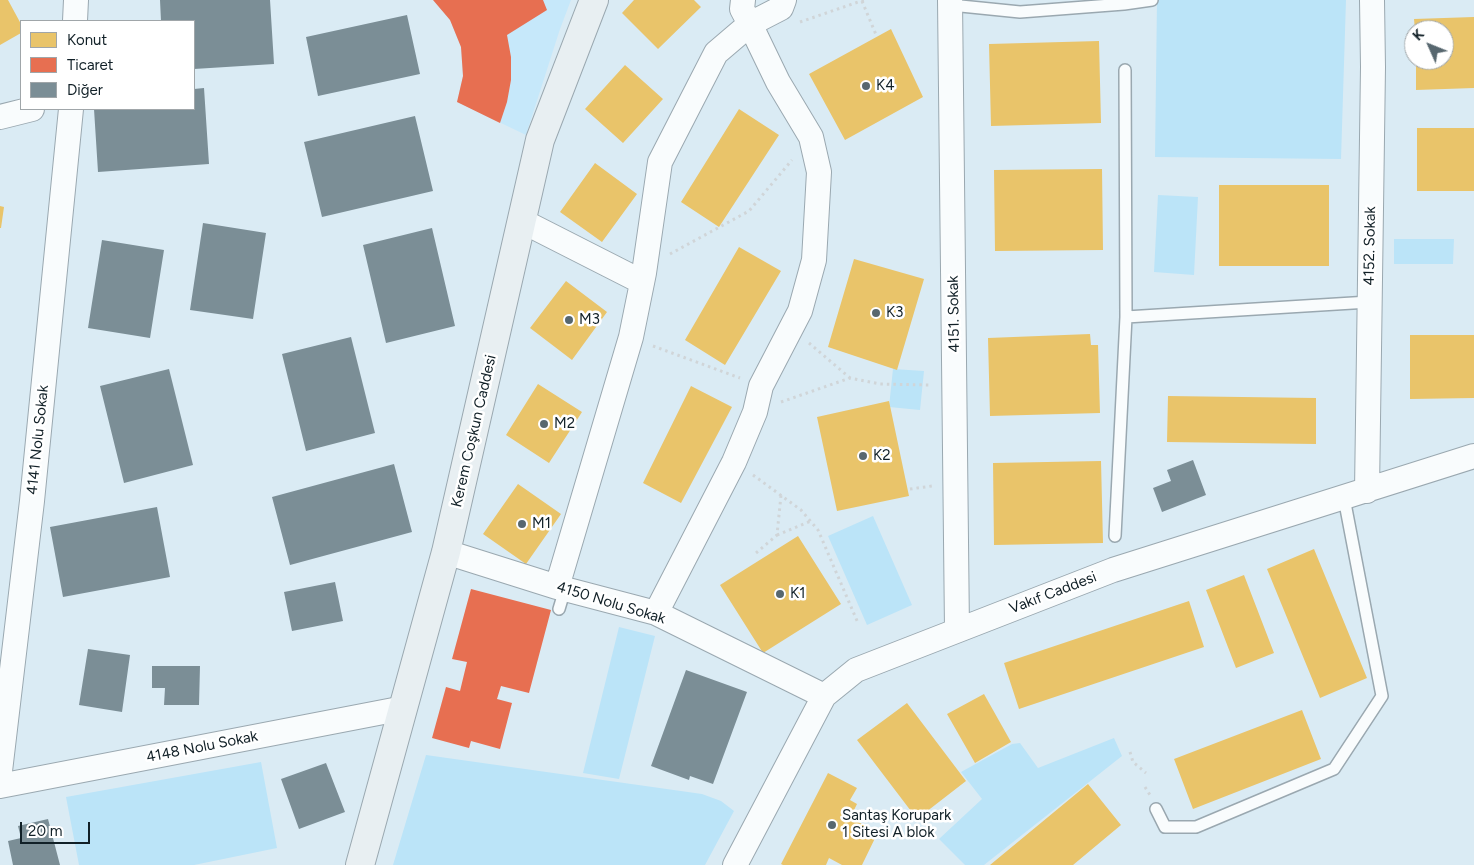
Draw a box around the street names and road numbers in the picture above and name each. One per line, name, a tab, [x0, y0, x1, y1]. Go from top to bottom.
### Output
street label: 4152. Sokak	[1360, 206, 1380, 286]
street label: 4151. Sokak	[944, 275, 964, 353]
street label: Kerem Coşkun Caddesi	[448, 353, 500, 509]
street label: 4141 Nolu Sokak	[23, 384, 53, 496]
street label: Vakıf Caddesi	[1007, 568, 1099, 618]
street label: 4150 Nolu Sokak	[554, 578, 668, 628]
street label: 4148 Nolu Sokak	[145, 727, 259, 767]

